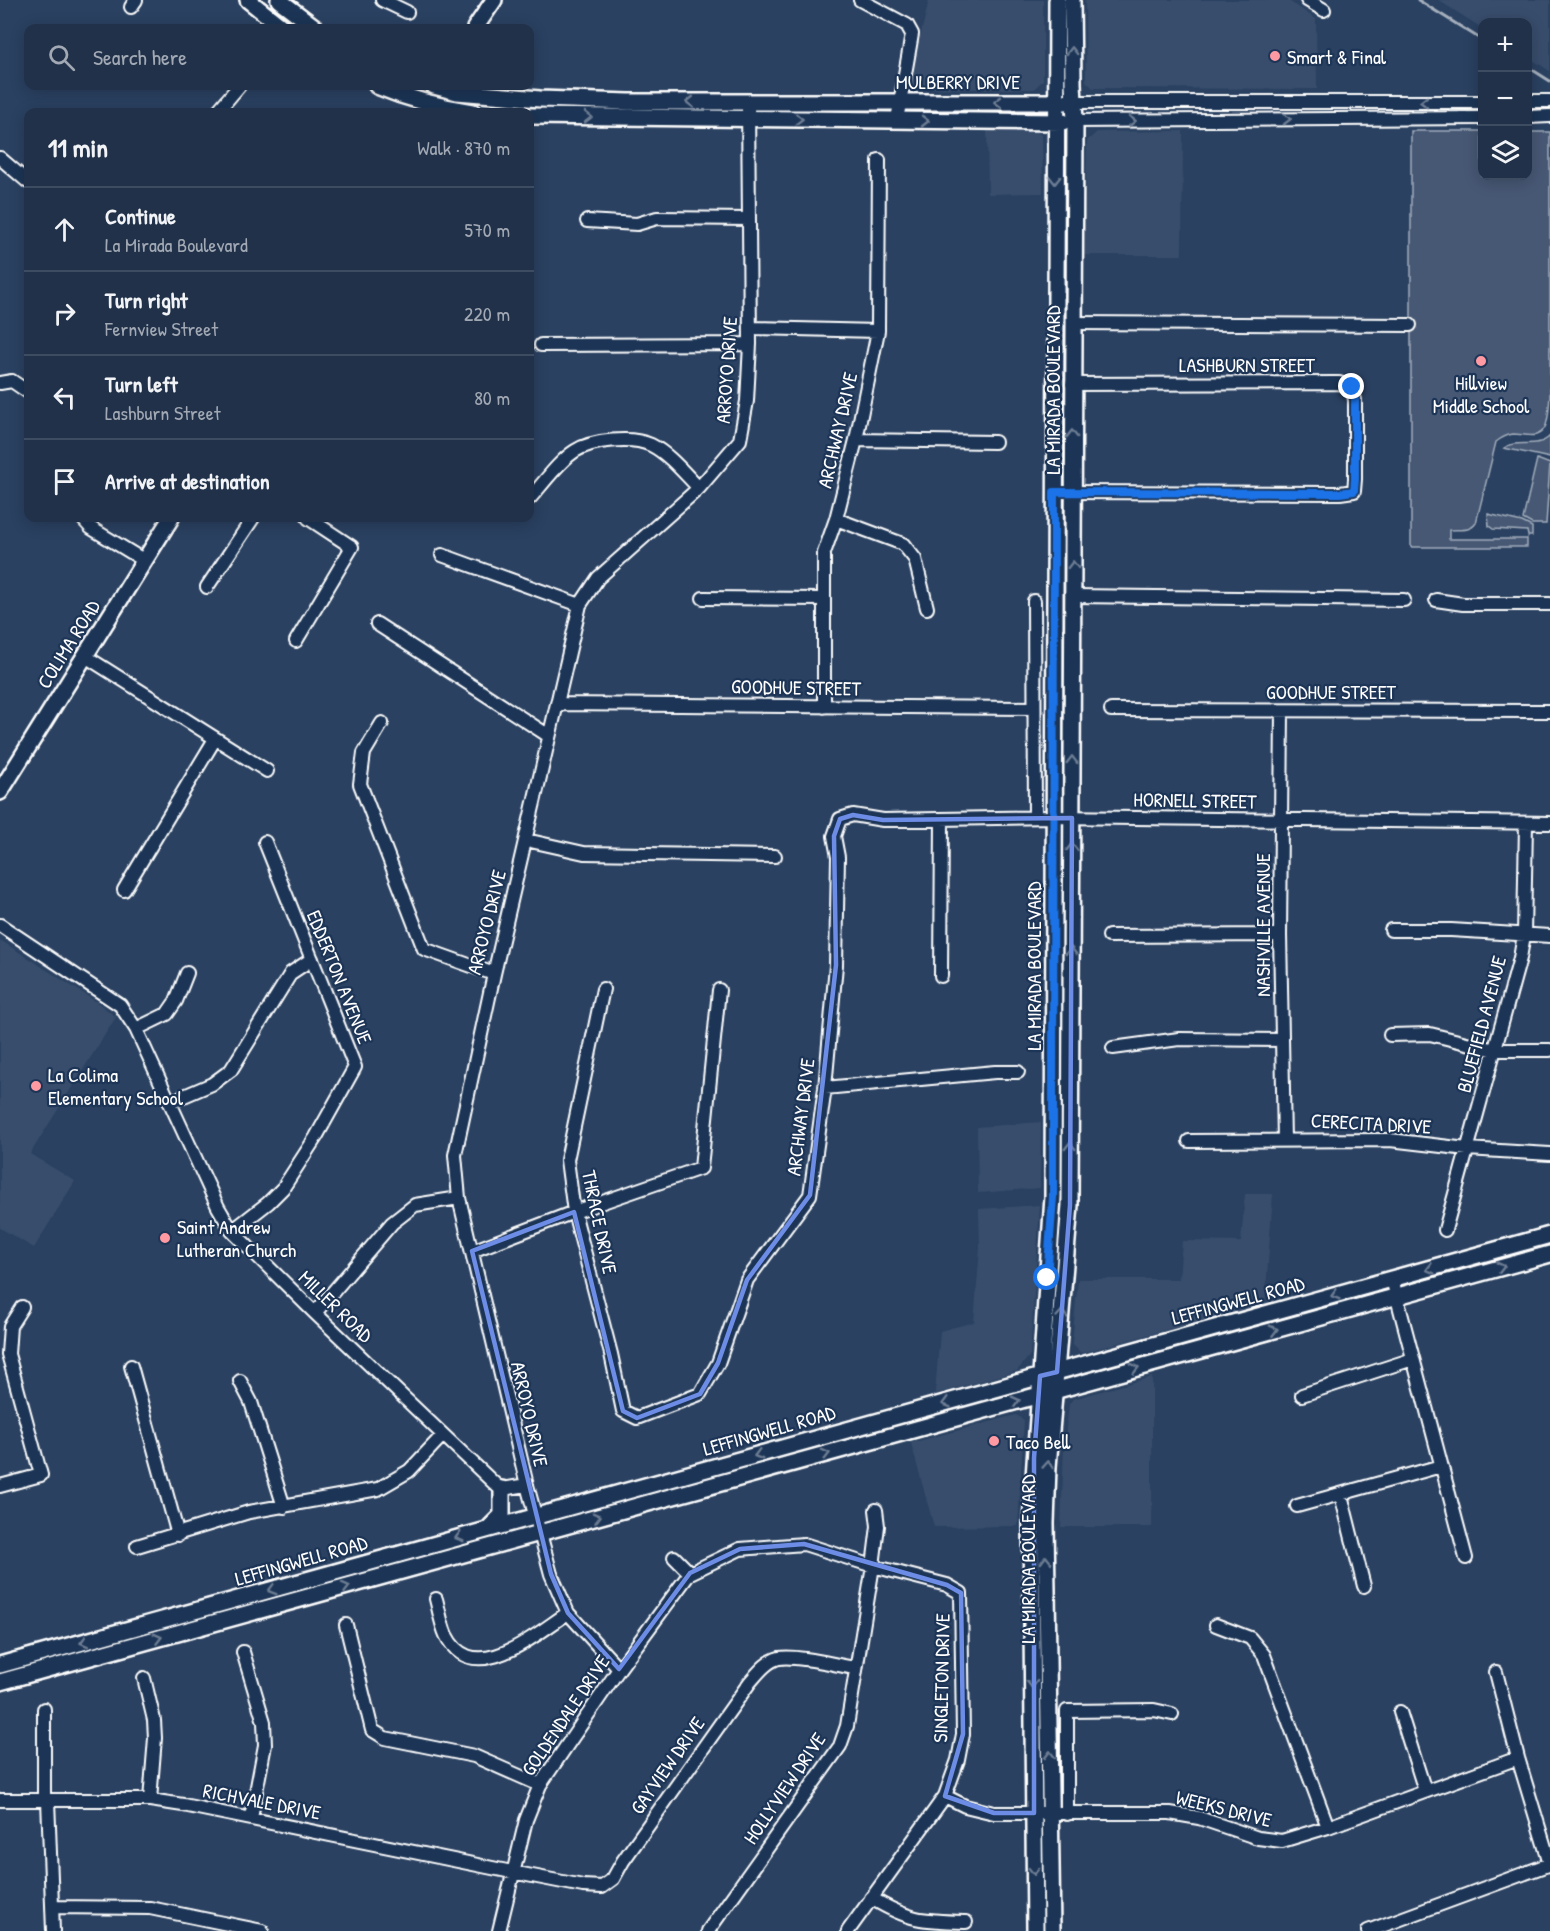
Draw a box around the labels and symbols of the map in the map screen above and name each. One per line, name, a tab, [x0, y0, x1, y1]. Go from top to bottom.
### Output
place label: Smart & Final	[1287, 43, 1387, 70]
one-way arrow	[1066, 47, 1078, 56]
marker: Smart & Final	[1268, 49, 1282, 63]
street label: MULBERRY DRIVE	[896, 68, 1020, 95]
one-way arrow	[685, 96, 694, 108]
one-way arrow	[993, 96, 1002, 108]
one-way arrow	[1420, 96, 1429, 108]
one-way arrow	[583, 111, 592, 123]
one-way arrow	[794, 113, 803, 125]
one-way arrow	[1282, 113, 1291, 125]
one-way arrow	[921, 115, 930, 127]
one-way arrow	[1128, 115, 1137, 127]
one-way arrow	[1049, 176, 1061, 185]
street label: LA MIRADA BOULEVARD	[1039, 305, 1066, 475]
street label: ARROYO DRIVE	[709, 316, 743, 424]
street label: LASHBURN STREET	[1179, 351, 1316, 378]
marker: Hillview Middle School	[1474, 354, 1488, 368]
street label: ARCHWAY DRIVE	[811, 369, 863, 491]
place label: Hillview Middle School	[1433, 369, 1530, 419]
route end	[1338, 373, 1364, 399]
one-way arrow	[1066, 429, 1079, 438]
one-way arrow	[1067, 560, 1079, 569]
street label: COLIMA ROAD	[30, 594, 106, 694]
street label: GOODHUE STREET	[731, 672, 862, 702]
street label: GOODHUE STREET	[1266, 678, 1397, 705]
one-way arrow	[1066, 755, 1078, 764]
street label: HORNELL STREET	[1133, 785, 1257, 815]
one-way arrow	[1066, 843, 1078, 852]
street label: NASHVILLE AVENUE	[1249, 853, 1276, 997]
street label: ARROYO DRIVE	[460, 867, 512, 977]
street label: LA MIRADA BOULEVARD	[1020, 881, 1047, 1051]
street label: EDDERTON AVENUE	[301, 906, 379, 1048]
one-way arrow	[1065, 947, 1077, 956]
street label: BLUEFIELD AVENUE	[1450, 953, 1512, 1095]
street label: ARCHWAY DRIVE	[779, 1057, 821, 1177]
place label: La Colima Elementary School	[48, 1061, 184, 1111]
marker: La Colima Elementary School	[29, 1079, 43, 1093]
street label: CERECITA DRIVE	[1310, 1106, 1432, 1140]
one-way arrow	[1064, 1142, 1076, 1151]
street label: THRACE DRIVE	[576, 1168, 624, 1276]
place label: Saint Andrew Lutheran Church	[177, 1213, 296, 1263]
marker: Saint Andrew Lutheran Church	[158, 1231, 172, 1245]
one-way arrow	[1425, 1261, 1435, 1274]
one-way arrow	[1496, 1262, 1506, 1275]
street label: MILLER ROAD	[293, 1264, 379, 1349]
route start	[1033, 1264, 1059, 1290]
street label: LEFFINGWELL ROAD	[1169, 1269, 1308, 1331]
one-way arrow	[1330, 1288, 1341, 1300]
one-way arrow	[1055, 1309, 1068, 1318]
one-way arrow	[1268, 1325, 1279, 1337]
street label: ARROYO DRIVE	[505, 1359, 555, 1469]
one-way arrow	[1130, 1363, 1140, 1376]
one-way arrow	[941, 1395, 951, 1408]
one-way arrow	[1010, 1396, 1021, 1408]
street label: LEFFINGWELL ROAD	[700, 1398, 839, 1462]
place label: Taco Bell	[1006, 1428, 1071, 1455]
marker: Taco Bell	[987, 1434, 1001, 1448]
one-way arrow	[753, 1447, 763, 1460]
one-way arrow	[820, 1449, 831, 1461]
one-way arrow	[1042, 1460, 1055, 1469]
street label: LA MIRADA BOULEVARD	[1014, 1474, 1041, 1644]
one-way arrow	[591, 1512, 602, 1524]
street label: LEFFINGWELL ROAD	[232, 1528, 371, 1592]
one-way arrow	[455, 1530, 465, 1543]
one-way arrow	[1040, 1555, 1053, 1564]
one-way arrow	[340, 1581, 350, 1594]
one-way arrow	[267, 1582, 277, 1595]
street label: SINGLETON DRIVE	[926, 1613, 956, 1743]
one-way arrow	[152, 1633, 162, 1646]
one-way arrow	[79, 1634, 89, 1647]
street label: GOLDENDALE DRIVE	[514, 1649, 616, 1781]
one-way arrow	[1026, 1680, 1038, 1689]
street label: GAYVIEW DRIVE	[623, 1711, 711, 1819]
street label: HOLLYVIEW DRIVE	[737, 1727, 831, 1849]
one-way arrow	[1044, 1750, 1056, 1759]
street label: RICHVALE DRIVE	[201, 1776, 323, 1826]
street label: WEEKS DRIVE	[1173, 1783, 1275, 1833]
one-way arrow	[1028, 1867, 1040, 1876]

